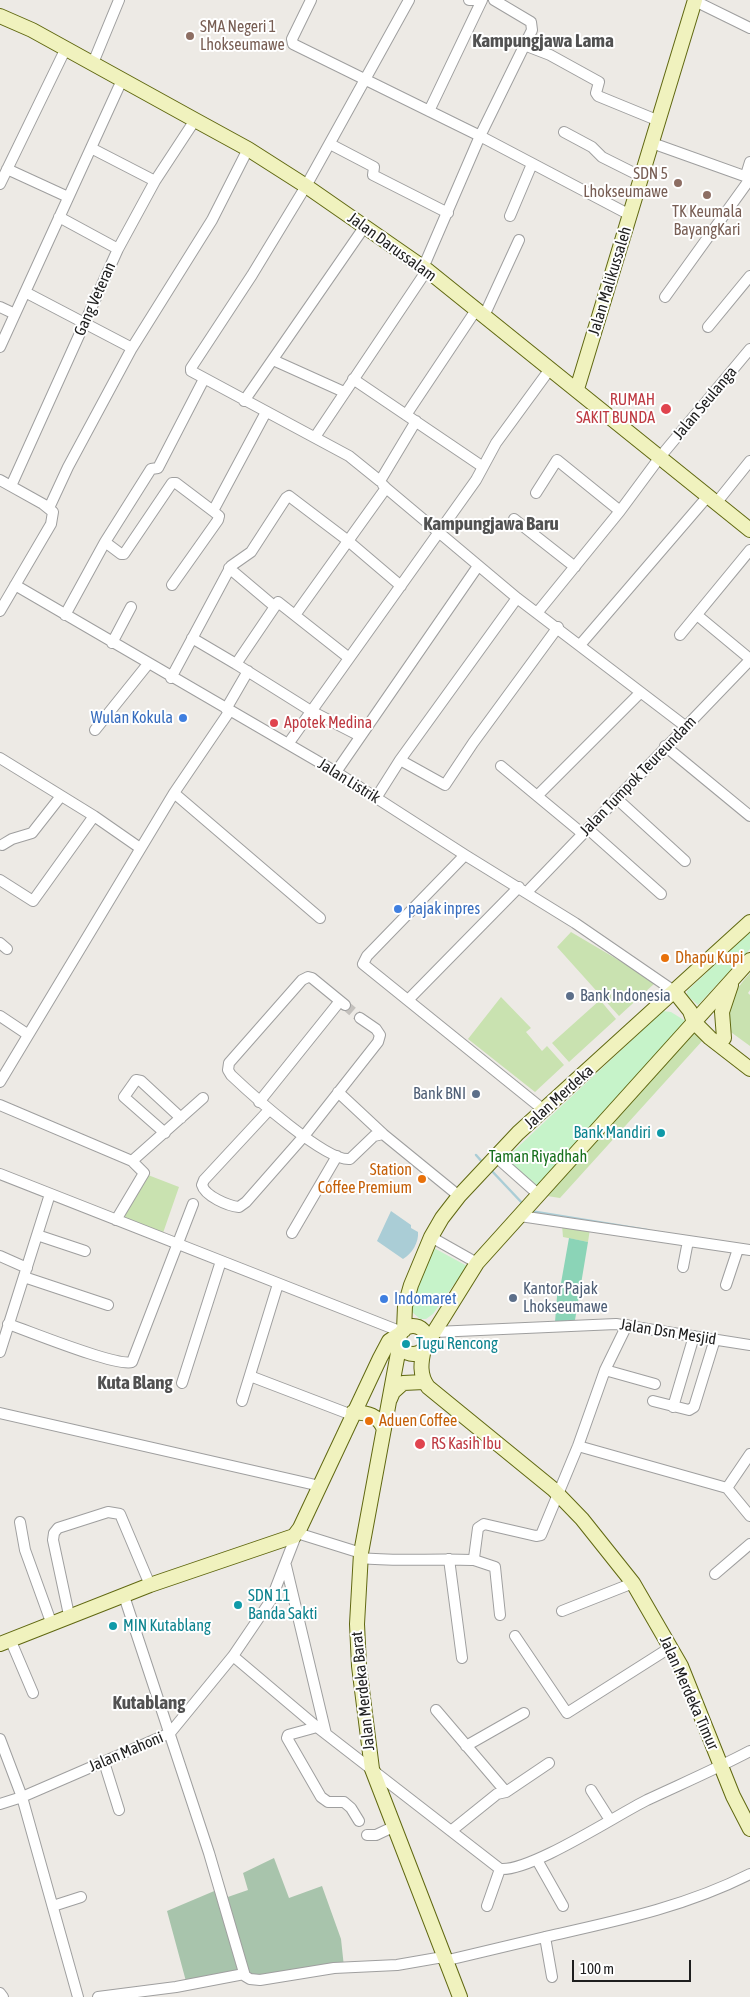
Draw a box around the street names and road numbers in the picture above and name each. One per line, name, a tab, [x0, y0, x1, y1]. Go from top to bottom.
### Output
street label: Jalan Darussalam	[344, 208, 440, 286]
street label: Jalan Malikussaleh	[584, 224, 636, 338]
street label: Gang Veteran	[70, 259, 120, 339]
street label: Jalan Seulanga	[669, 363, 741, 443]
street label: Jalan Tumpok Teureundam	[576, 712, 700, 840]
street label: Jalan Listrik	[314, 754, 384, 808]
street label: Jalan Merdeka	[521, 1061, 597, 1133]
street label: Jalan Dsn Mesjid	[618, 1315, 718, 1349]
street label: Jalan Merdeka Barat	[347, 1630, 379, 1752]
street label: Jalan Merdeka Timur	[655, 1633, 723, 1753]
street label: Jalan Mahoni	[86, 1728, 166, 1776]

